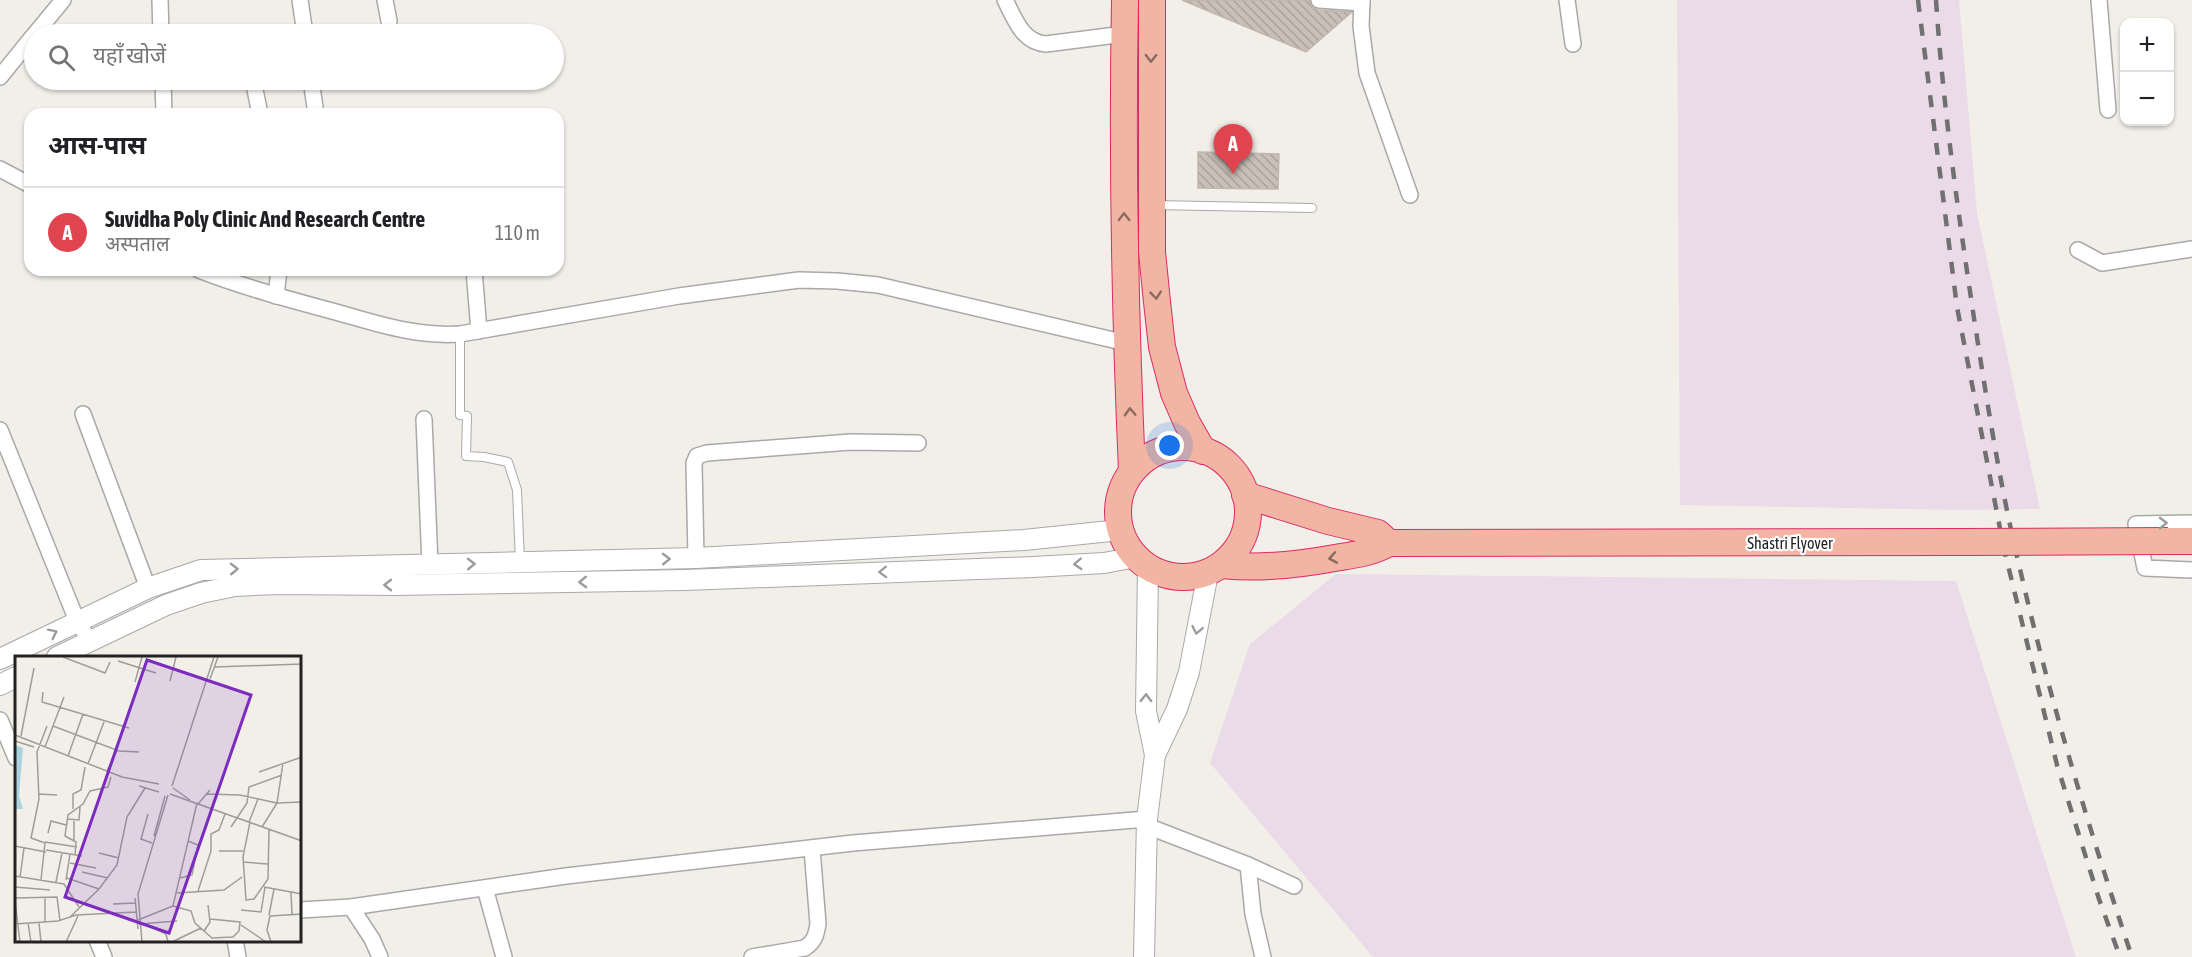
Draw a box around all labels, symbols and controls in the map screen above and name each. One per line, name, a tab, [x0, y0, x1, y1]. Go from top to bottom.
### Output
map controls	[2120, 18, 2174, 126]
button: +	[2120, 18, 2174, 72]
search box	[24, 24, 564, 90]
icon: search	[45, 41, 78, 74]
text: यहाँ खोजें	[93, 42, 166, 68]
one-way arrow	[1145, 54, 1157, 63]
button: −	[2120, 72, 2174, 126]
pin: A	[1214, 124, 1252, 174]
text: आस-पास	[48, 130, 146, 160]
text: Suvidha Poly Clinic And Research Centre	[105, 206, 425, 232]
one-way arrow	[1118, 213, 1130, 222]
text: A	[63, 221, 72, 244]
text: 110 m	[495, 221, 540, 244]
text: अस्पताल	[105, 232, 170, 255]
one-way arrow	[1149, 291, 1162, 300]
one-way arrow	[1123, 408, 1136, 417]
your location	[1155, 431, 1184, 460]
one-way arrow	[2158, 517, 2167, 530]
street label: Shastri Flyover	[1747, 534, 1833, 553]
one-way arrow	[1328, 551, 1338, 564]
one-way arrow	[662, 552, 671, 565]
one-way arrow	[467, 557, 476, 570]
one-way arrow	[1073, 558, 1082, 571]
one-way arrow	[230, 563, 239, 575]
one-way arrow	[878, 566, 887, 579]
one-way arrow	[578, 576, 587, 588]
one-way arrow	[383, 579, 392, 591]
one-way arrow	[1191, 625, 1204, 635]
one-way arrow	[46, 628, 57, 640]
inset map	[15, 656, 302, 942]
one-way arrow	[1140, 693, 1153, 702]

